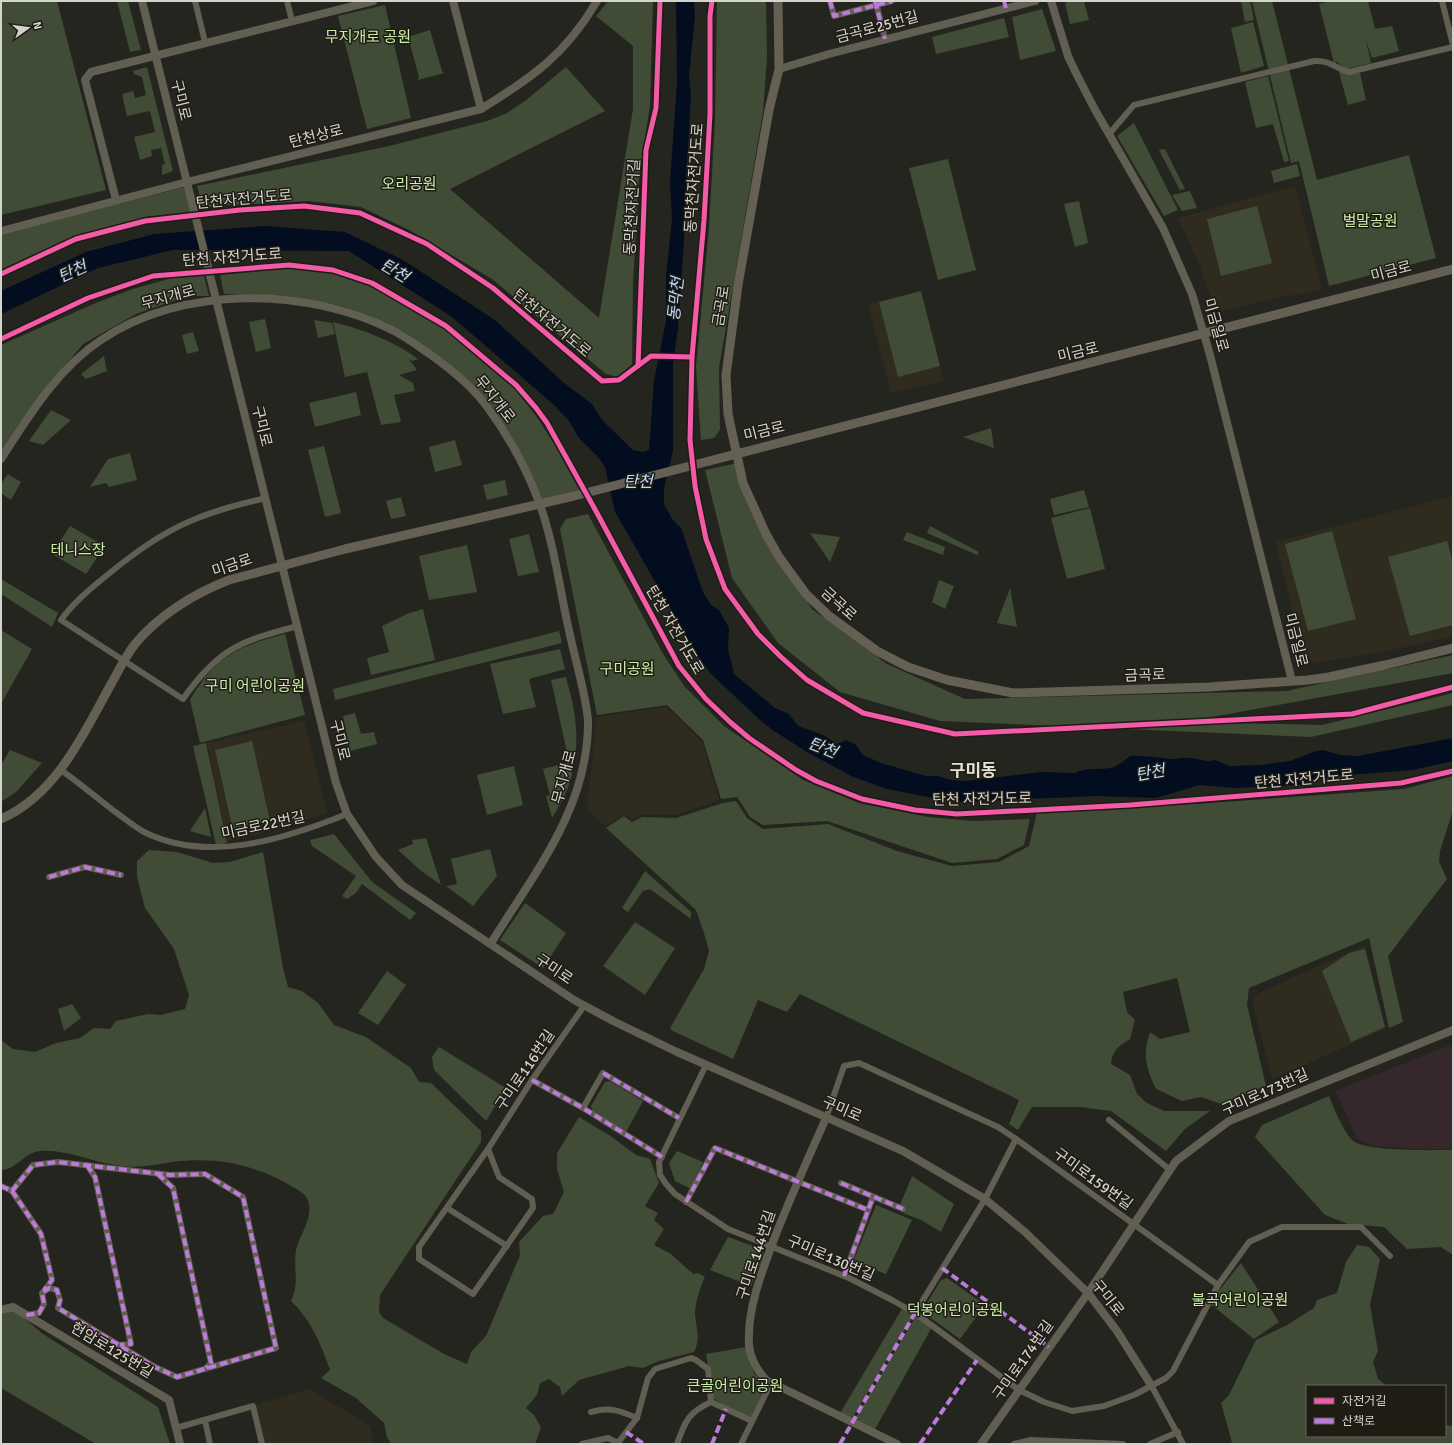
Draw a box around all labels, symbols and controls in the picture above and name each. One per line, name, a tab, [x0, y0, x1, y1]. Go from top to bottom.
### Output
street label: 금곡로25번길	[834, 7, 920, 47]
north arrow	[8, 8, 48, 48]
text: N	[30, 20, 44, 31]
park label: 무지개로 공원	[325, 28, 411, 46]
street label: 구미로	[167, 78, 195, 122]
street label: 탄천상로	[287, 121, 345, 151]
street label: 동막천자전거도로	[681, 122, 707, 234]
street label: 동막천자전거길	[620, 158, 644, 256]
park label: 오리공원	[381, 175, 437, 193]
street label: 탄천자전거도로	[195, 186, 293, 212]
park label: 벌말공원	[1342, 212, 1398, 230]
street label: 탄천 자전거도로	[182, 245, 282, 269]
water label: 탄천	[377, 255, 414, 288]
water label: 탄천	[55, 256, 92, 287]
street label: 미금로	[1369, 257, 1413, 285]
water label: 동막천	[664, 274, 688, 322]
street label: 무지개로	[139, 281, 197, 313]
street label: 금곡로	[709, 284, 733, 328]
street label: 탄천자전거도로	[509, 285, 595, 361]
street label: 미금일로	[1200, 296, 1232, 354]
street label: 미금로	[1056, 338, 1100, 366]
street label: 무지개로	[471, 372, 519, 426]
street label: 구미로	[248, 404, 276, 448]
street label: 미금로	[742, 417, 786, 445]
water label: 탄천	[623, 472, 655, 492]
park label: 테니스장	[50, 541, 106, 559]
street label: 미금로	[209, 550, 255, 580]
street label: 탄천 자전거도로	[642, 582, 708, 678]
street label: 금곡로	[818, 583, 860, 625]
street label: 미금일로	[1281, 611, 1311, 669]
park label: 구미공원	[599, 660, 655, 678]
street label: 금곡로	[1124, 665, 1166, 685]
park label: 구미 어린이공원	[205, 677, 305, 695]
street label: 구미로	[326, 718, 354, 762]
water label: 탄천	[805, 733, 842, 764]
street label: 무지개로	[548, 748, 580, 806]
district label: 구미동	[950, 760, 997, 781]
water label: 탄천	[1134, 760, 1169, 785]
street label: 탄천 자전거도로	[1253, 766, 1355, 792]
street label: 탄천 자전거도로	[932, 789, 1032, 809]
street label: 미금로22번길	[219, 807, 307, 843]
street label: 구미로	[532, 950, 576, 988]
street label: 구미로116번길	[491, 1026, 559, 1114]
street label: 구미로173번길	[1219, 1065, 1311, 1119]
street label: 구미로	[819, 1093, 865, 1125]
street label: 구미로159번길	[1050, 1144, 1136, 1214]
street label: 구미로144번길	[733, 1208, 779, 1302]
street label: 구미로130번길	[785, 1231, 877, 1285]
street label: 구미로	[1088, 1276, 1128, 1320]
park label: 불곡어린이공원	[1192, 1291, 1288, 1309]
park label: 덕봉어린이공원	[907, 1301, 1003, 1319]
street label: 구미로174번길	[989, 1317, 1057, 1403]
street label: 현암로125번길	[67, 1318, 157, 1382]
park label: 큰골어린이공원	[687, 1377, 783, 1395]
legend	[1306, 1385, 1446, 1437]
text: 자전거길	[1342, 1394, 1386, 1409]
text: 산책로	[1342, 1414, 1375, 1429]

